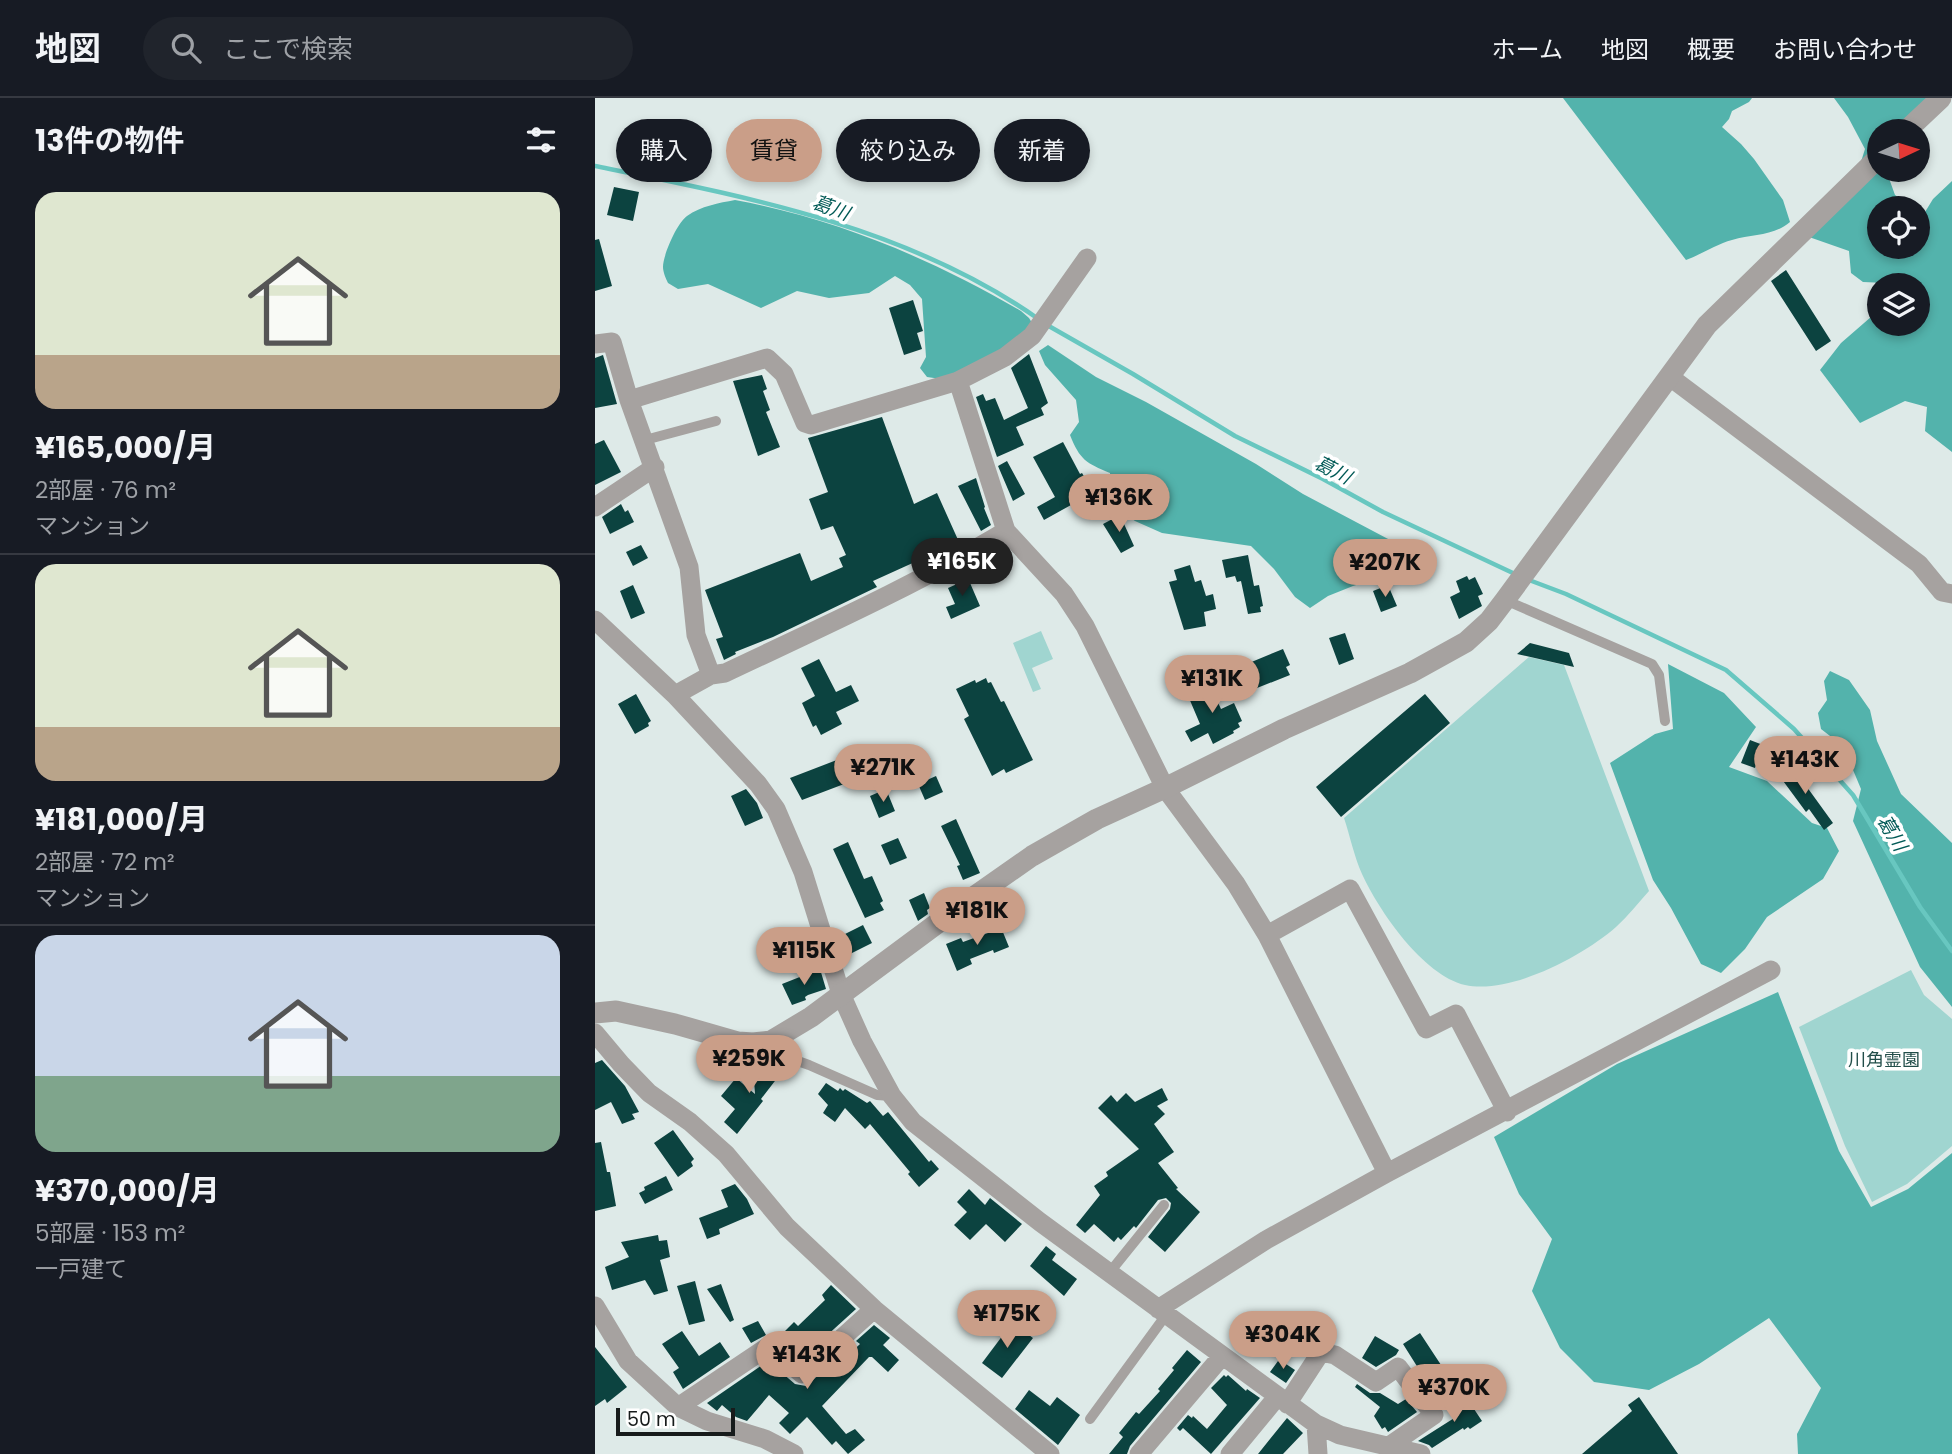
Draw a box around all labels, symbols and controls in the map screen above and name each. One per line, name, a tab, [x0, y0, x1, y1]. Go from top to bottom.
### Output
search box	[143, 17, 633, 80]
text: 地図	[35, 25, 101, 72]
icon: search	[167, 29, 205, 67]
text: ここで検索	[223, 31, 353, 67]
text: ホーム	[1492, 33, 1563, 66]
text: 地図	[1601, 33, 1649, 66]
text: 概要	[1687, 33, 1735, 66]
text: お問い合わせ	[1773, 33, 1917, 66]
text: 13件の物件	[35, 119, 184, 162]
chip: 購入	[616, 119, 712, 182]
chip: 賃貸	[726, 119, 822, 182]
chip: 絞り込み	[836, 119, 980, 182]
chip: 新着	[994, 119, 1090, 182]
north arrow	[1867, 119, 1930, 182]
map controls	[1867, 119, 1930, 336]
icon: filters	[522, 121, 560, 159]
water label: 葛川	[809, 189, 855, 228]
button: locate	[1867, 196, 1930, 259]
icon: home	[235, 238, 361, 364]
button: layers	[1867, 273, 1930, 336]
text: ¥165,000/月	[35, 426, 216, 469]
water label: 葛川	[1310, 449, 1358, 492]
text: 2部屋 · 76 m²	[35, 474, 176, 506]
pin: ¥136K	[1070, 474, 1168, 534]
text: ¥136K	[1085, 481, 1153, 513]
text: マンション	[35, 510, 150, 542]
pin: ¥165K	[913, 538, 1011, 598]
pin: ¥207K	[1336, 540, 1434, 599]
text: ¥165K	[927, 545, 997, 577]
text: ¥207K	[1349, 546, 1421, 578]
icon: home	[235, 610, 361, 736]
pin: ¥131K	[1163, 656, 1261, 715]
text: ¥131K	[1181, 662, 1243, 694]
pin: ¥143K	[1756, 736, 1854, 796]
text: ¥143K	[1770, 743, 1840, 775]
pin: ¥271K	[834, 744, 932, 804]
text: ¥271K	[850, 751, 916, 783]
text: ¥181,000/月	[35, 798, 208, 841]
water label: 葛川	[1871, 810, 1914, 858]
text: 2部屋 · 72 m²	[35, 846, 175, 878]
text: マンション	[35, 882, 150, 914]
pin: ¥181K	[928, 888, 1026, 947]
text: ¥181K	[945, 894, 1009, 926]
pin: ¥115K	[755, 928, 853, 987]
text: ¥115K	[772, 934, 836, 966]
icon: home	[235, 981, 361, 1107]
pin: ¥259K	[700, 1035, 798, 1095]
text: ¥259K	[712, 1042, 786, 1074]
park label: 川角霊園	[1848, 1047, 1920, 1072]
text: ¥370,000/月	[35, 1169, 220, 1212]
text: 5部屋 · 153 m²	[35, 1217, 185, 1249]
text: 一戸建て	[35, 1253, 127, 1285]
pin: ¥175K	[958, 1290, 1056, 1350]
text: ¥175K	[973, 1297, 1041, 1329]
pin: ¥304K	[1234, 1312, 1332, 1371]
text: ¥304K	[1245, 1318, 1321, 1350]
pin: ¥143K	[758, 1332, 856, 1391]
text: ¥143K	[772, 1338, 842, 1370]
pin: ¥370K	[1405, 1364, 1503, 1424]
text: ¥370K	[1418, 1371, 1490, 1403]
scale bar	[616, 1405, 735, 1437]
text: 50 m	[627, 1406, 676, 1433]

